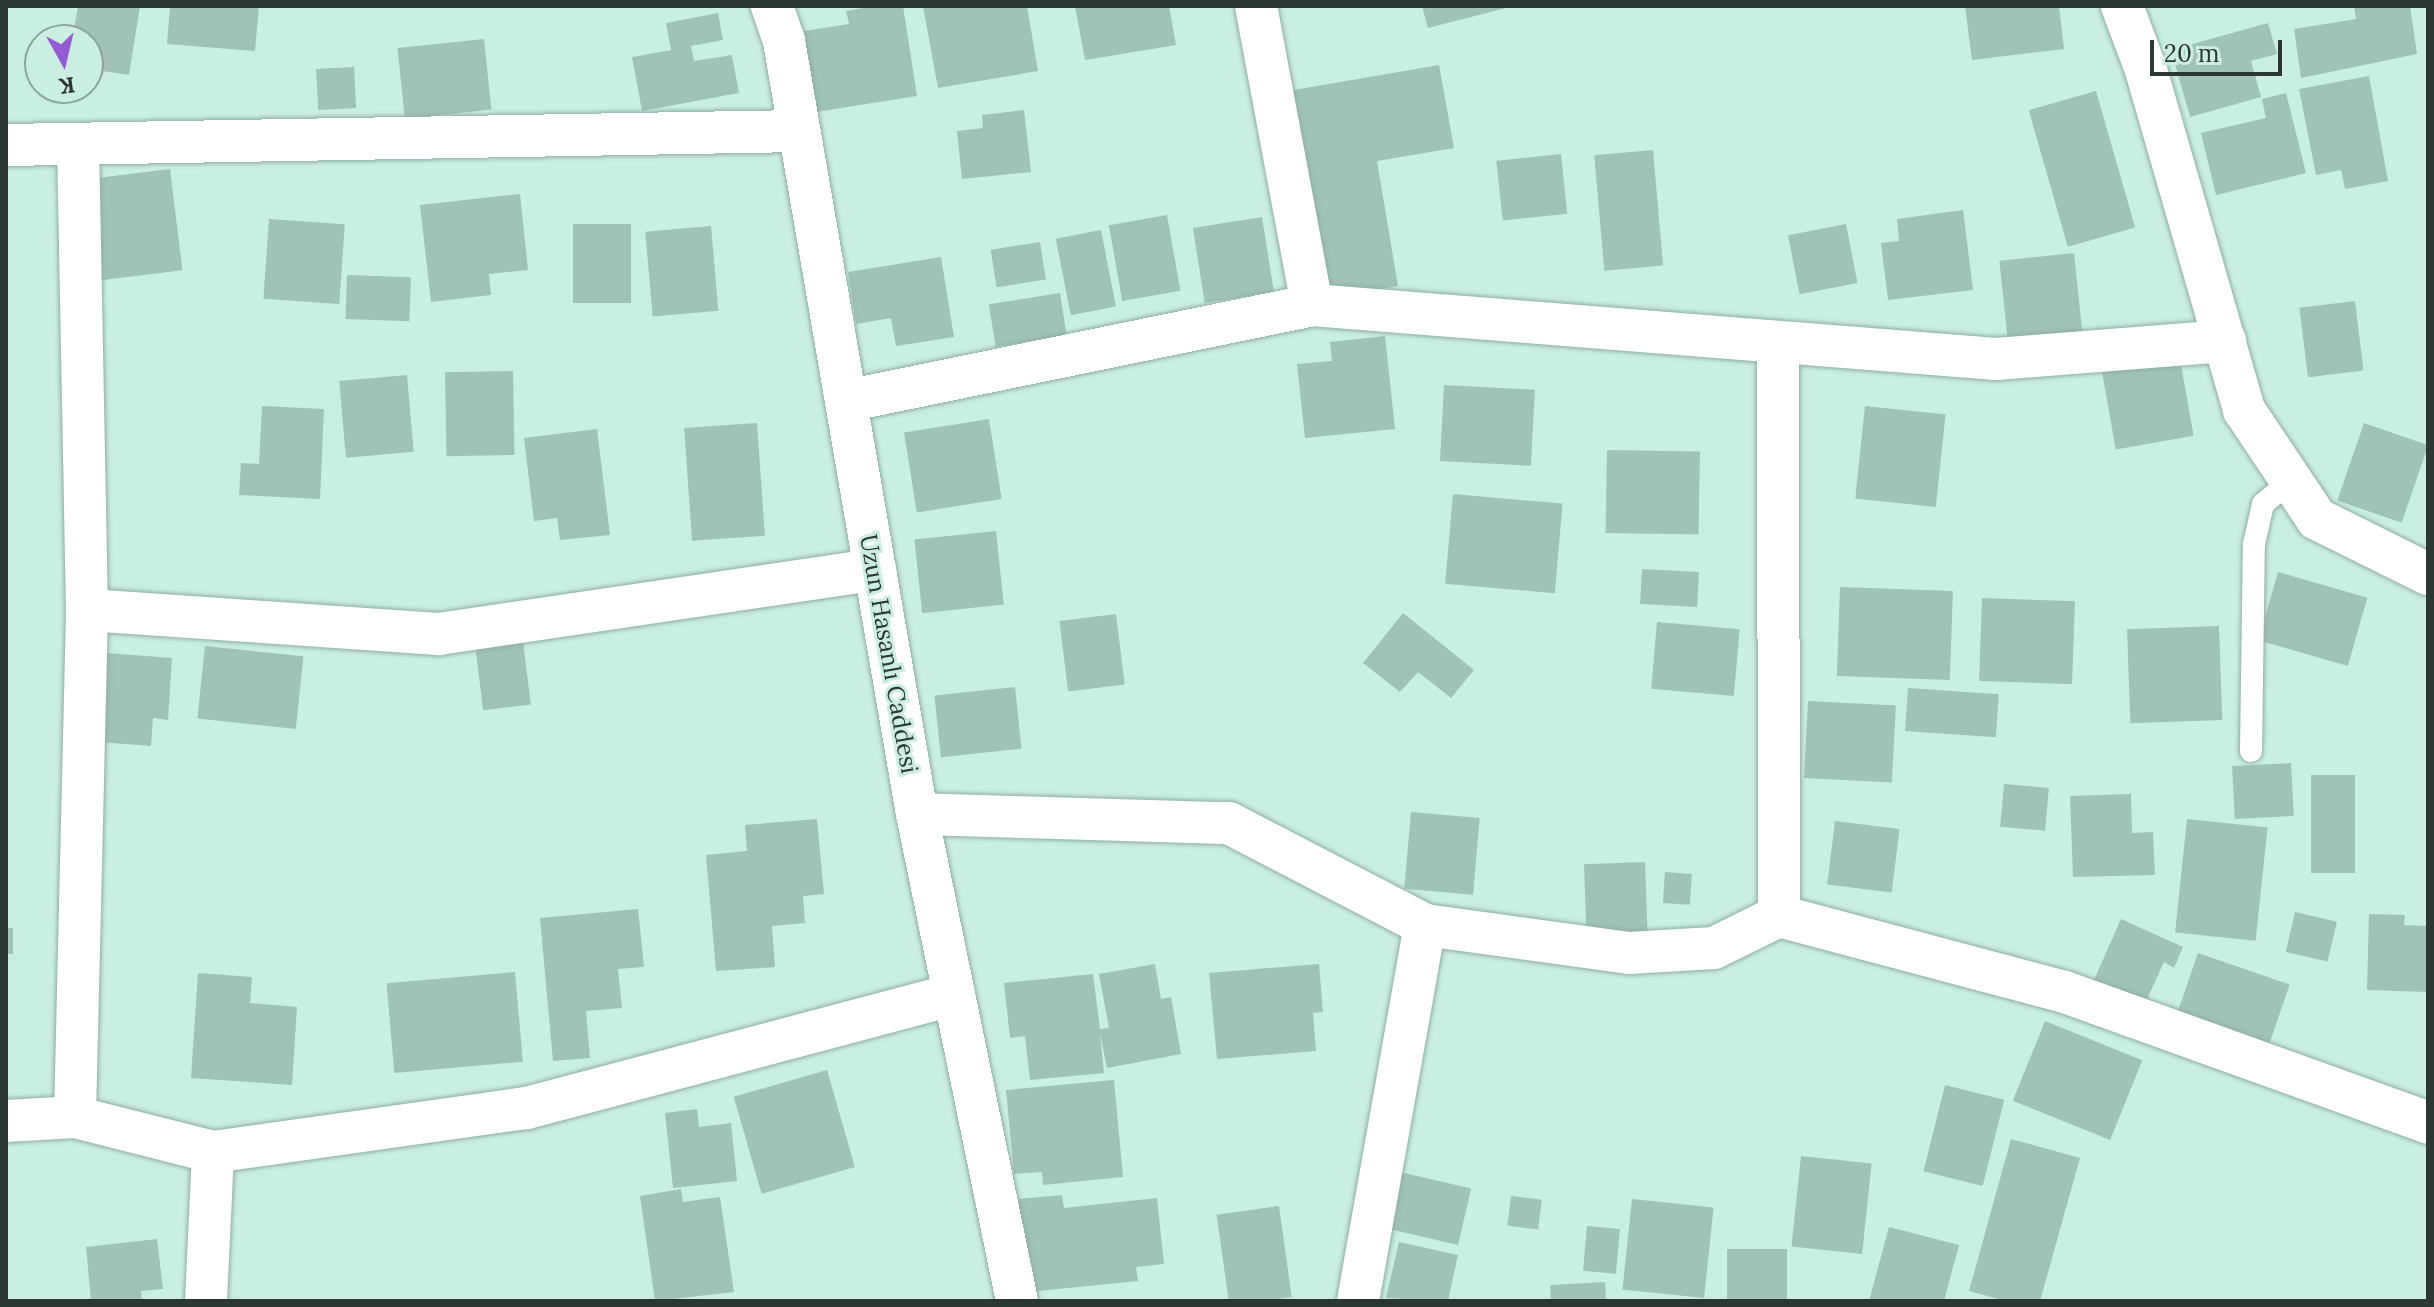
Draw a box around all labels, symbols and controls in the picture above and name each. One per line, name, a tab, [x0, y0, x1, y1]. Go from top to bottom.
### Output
north arrow	[24, 24, 104, 104]
scale bar	[2154, 24, 2286, 74]
text: 20 m	[2164, 38, 2220, 69]
text: K	[57, 71, 77, 101]
street label: Uzun Hasanlı Caddesi	[854, 532, 924, 776]

